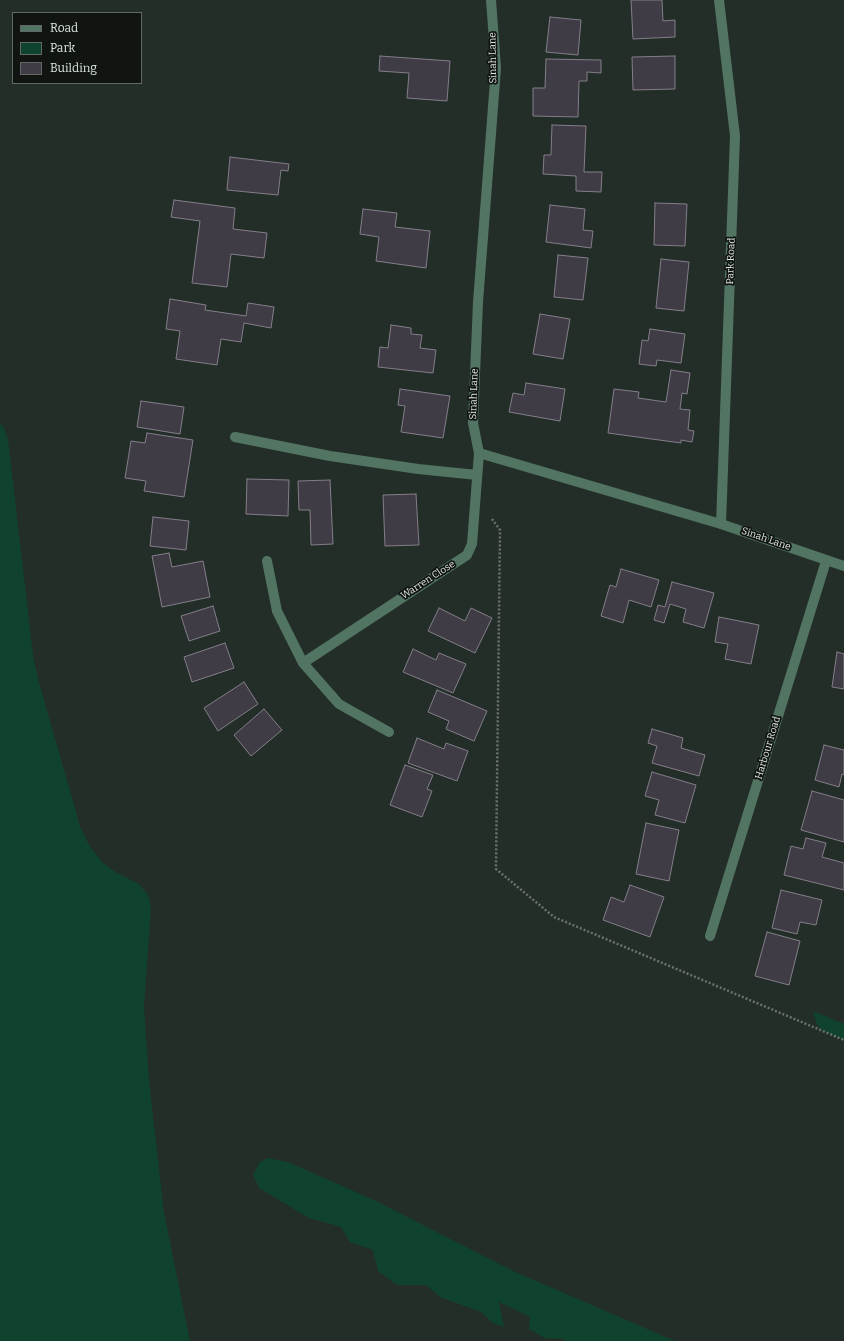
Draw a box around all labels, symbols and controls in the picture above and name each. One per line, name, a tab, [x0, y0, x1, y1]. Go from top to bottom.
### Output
legend	[12, 12, 142, 84]
text: Road	[50, 21, 78, 35]
street label: Sinah Lane	[487, 32, 499, 84]
text: Park	[50, 41, 75, 55]
text: Building	[50, 61, 97, 75]
street label: Park Road	[724, 238, 738, 284]
street label: Sinah Lane	[467, 368, 481, 420]
street label: Sinah Lane	[740, 525, 792, 553]
street label: Warren Close	[399, 558, 457, 602]
street label: Harbour Road	[753, 715, 783, 781]

